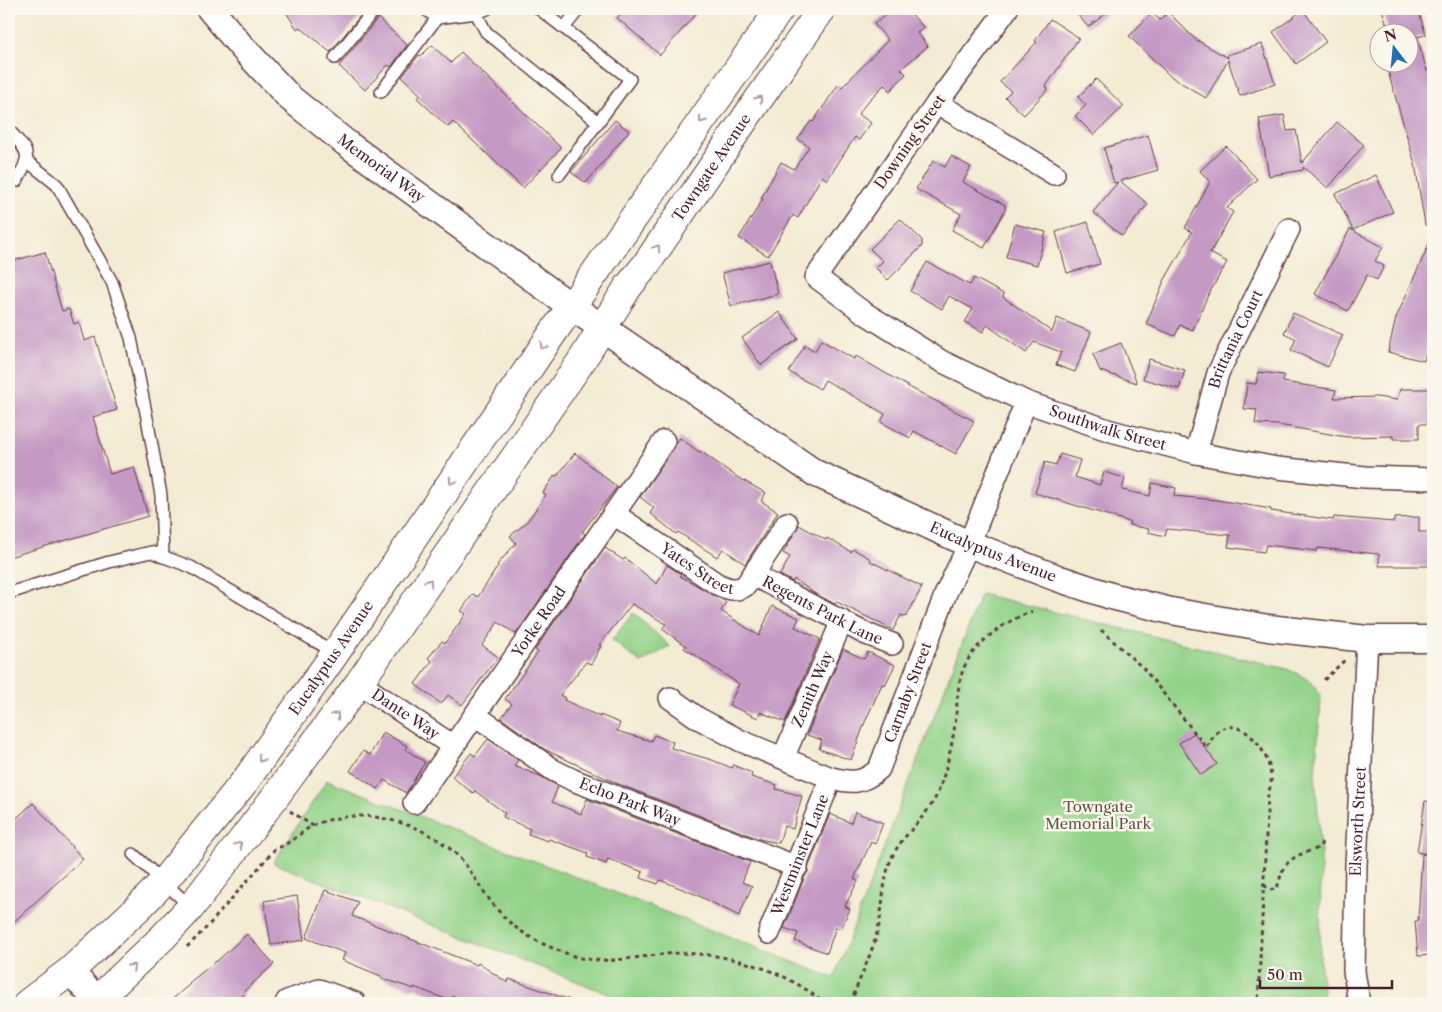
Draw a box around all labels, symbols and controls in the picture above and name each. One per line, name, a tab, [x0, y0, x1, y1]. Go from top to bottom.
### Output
north arrow	[1370, 22, 1420, 72]
text: N	[1382, 25, 1399, 46]
street label: Downing Street	[870, 90, 950, 193]
one-way arrow	[753, 96, 761, 105]
street label: Towngate Avenue	[668, 110, 755, 225]
one-way arrow	[699, 114, 708, 124]
street label: Memorial Way	[334, 130, 430, 207]
one-way arrow	[651, 244, 660, 254]
street label: Brittania Court	[1204, 286, 1267, 390]
one-way arrow	[540, 341, 549, 350]
street label: Southwalk Street	[1047, 401, 1169, 454]
one-way arrow	[449, 475, 458, 485]
street label: Eucalyptus Avenue	[927, 517, 1059, 586]
street label: Yates Street	[656, 538, 736, 598]
street label: Regents Park Lane	[759, 572, 885, 648]
one-way arrow	[423, 578, 432, 588]
street label: Yorke Road	[507, 583, 570, 662]
street label: Eucalyptus Avenue	[285, 597, 377, 719]
street label: Carnaby Street	[880, 639, 936, 745]
street label: Zenith Way	[787, 647, 837, 730]
street label: Dante Way	[368, 684, 444, 744]
one-way arrow	[330, 712, 338, 721]
one-way arrow	[258, 753, 267, 763]
street label: Elsworth Street	[1346, 765, 1370, 877]
street label: Echo Park Way	[577, 773, 684, 830]
street label: Westminster Lane	[767, 791, 833, 919]
park label: Towngate Memorial Park	[1045, 797, 1152, 833]
one-way arrow	[233, 842, 241, 851]
scale bar	[1260, 957, 1392, 989]
one-way arrow	[126, 964, 135, 973]
text: 50 m	[1267, 965, 1303, 984]

